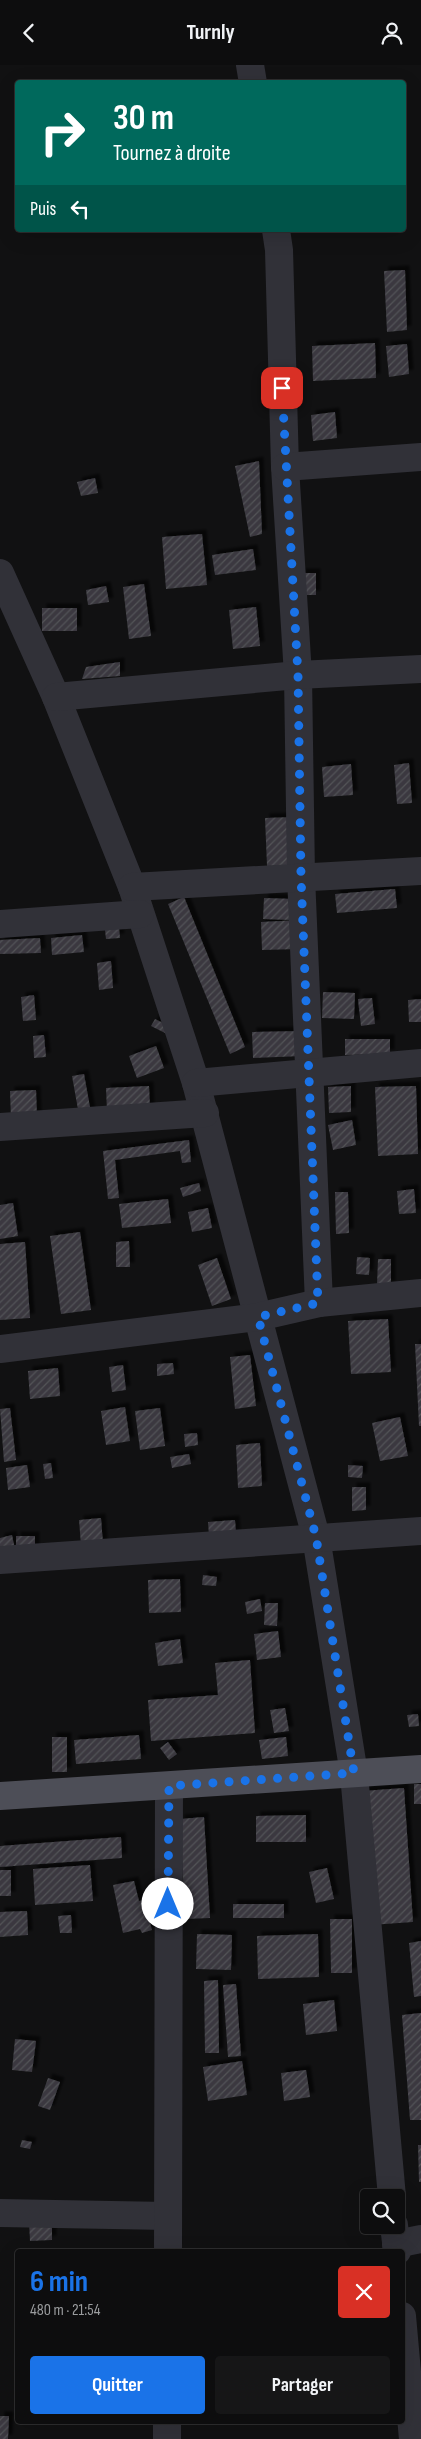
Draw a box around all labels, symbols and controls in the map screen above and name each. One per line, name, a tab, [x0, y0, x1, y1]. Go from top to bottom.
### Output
icon: back	[15, 19, 43, 47]
text: Turnly	[186, 19, 235, 46]
icon: person	[378, 19, 406, 47]
text: 30 m	[113, 97, 174, 140]
icon: right	[30, 100, 95, 165]
text: Tournez à droite	[113, 140, 230, 167]
icon: left	[66, 195, 94, 223]
text: Puis	[30, 198, 56, 221]
pin	[261, 367, 303, 409]
icon: arrive	[268, 374, 296, 402]
position arrow	[141, 1877, 193, 1929]
map controls	[360, 2189, 405, 2234]
button: search	[360, 2189, 405, 2234]
text: 6 min	[30, 2264, 88, 2300]
button: close	[338, 2266, 390, 2318]
text: 480 m · 21:54	[30, 2301, 100, 2320]
button: Quitter	[30, 2356, 205, 2414]
button: Partager	[215, 2356, 390, 2414]

